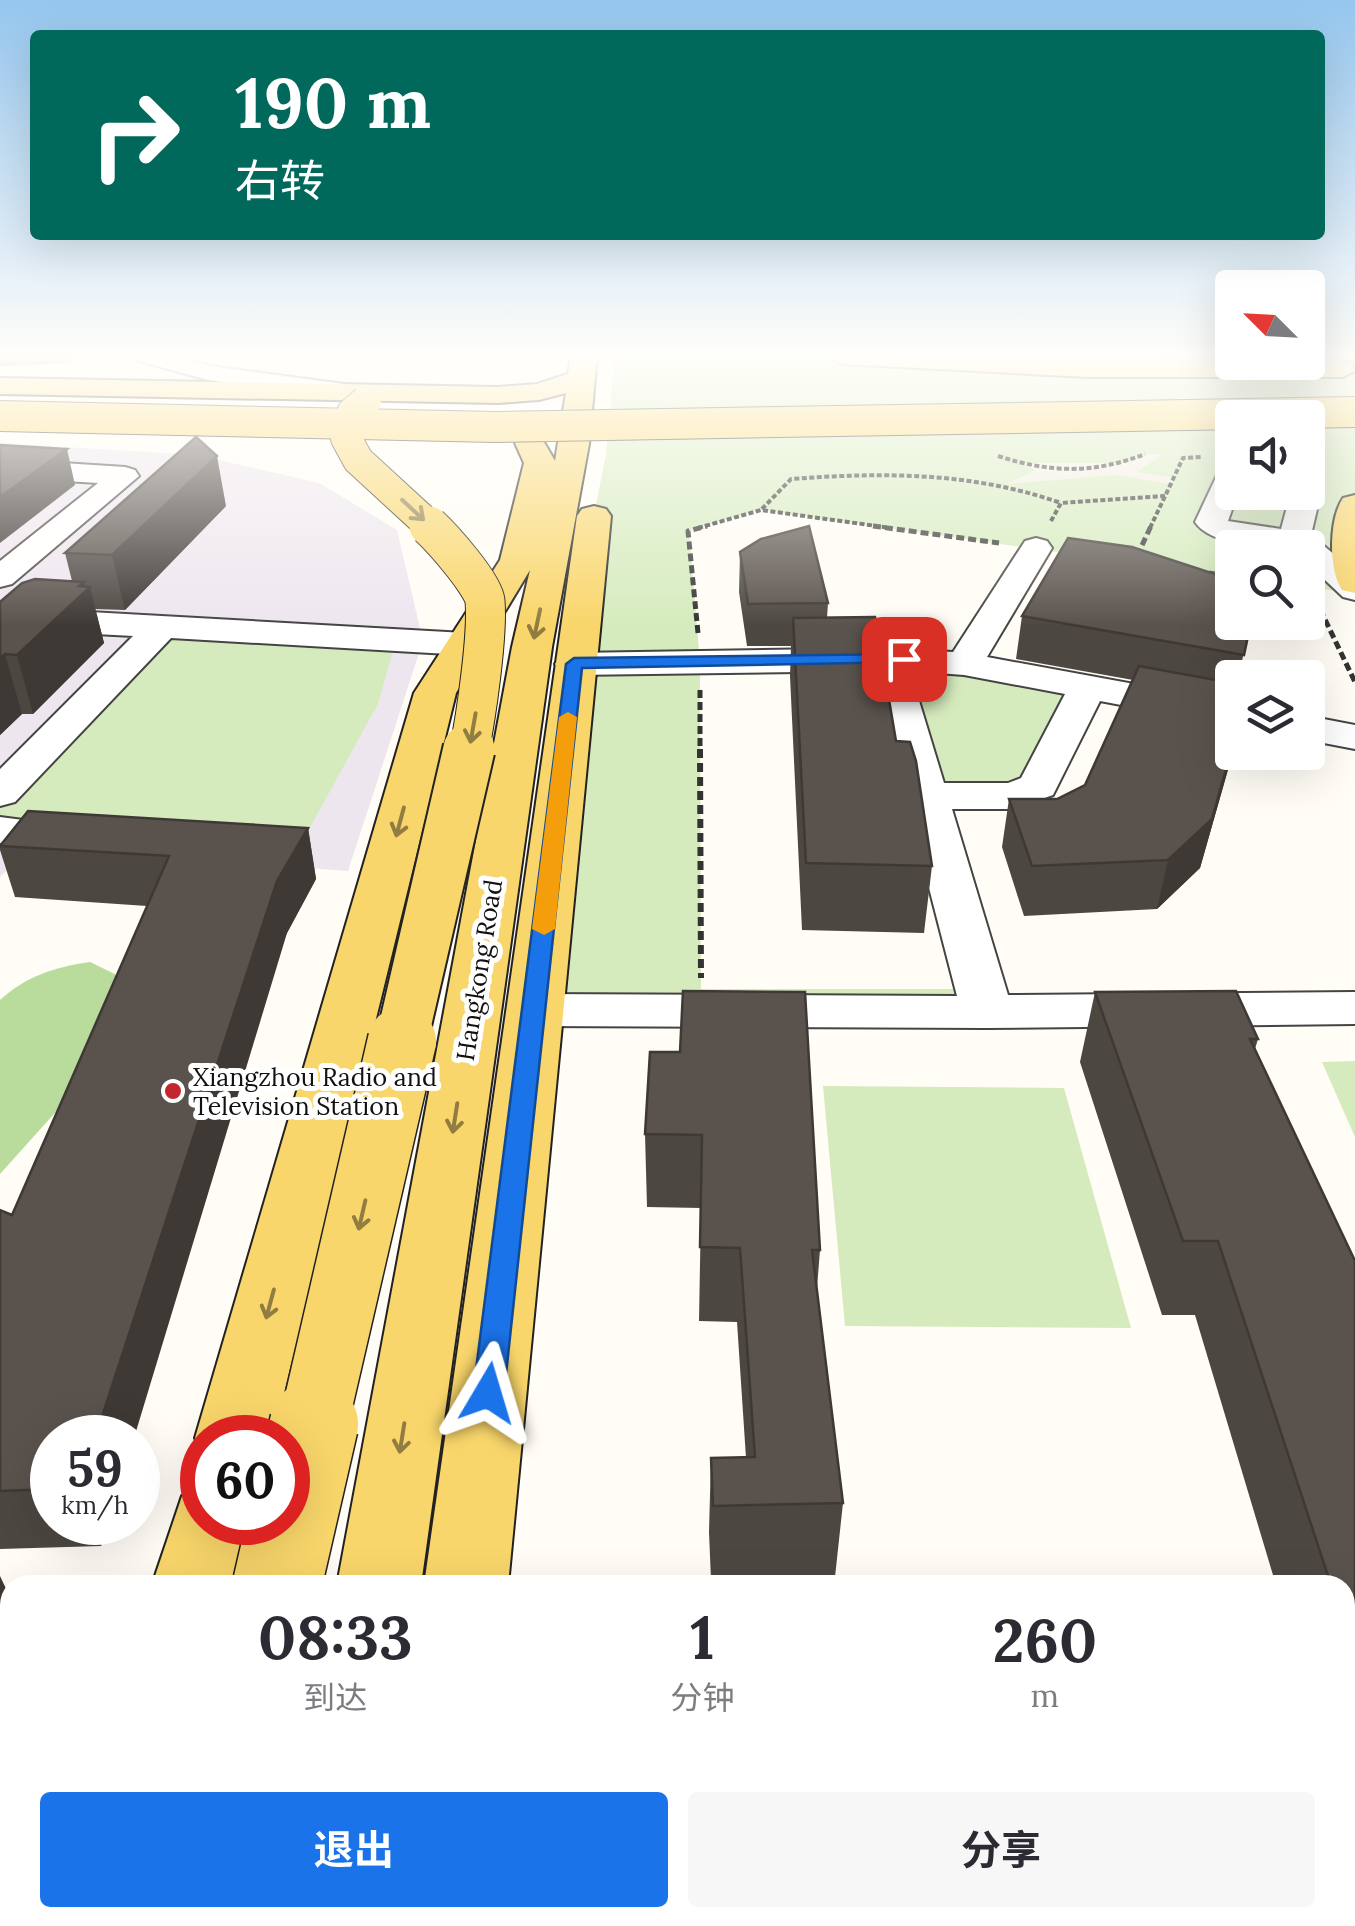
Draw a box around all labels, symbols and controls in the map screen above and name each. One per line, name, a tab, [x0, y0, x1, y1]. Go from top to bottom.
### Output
text: 190 m	[235, 58, 431, 147]
icon: right	[70, 70, 200, 200]
text: 右转	[235, 152, 325, 209]
north arrow	[1215, 270, 1325, 380]
map controls	[1215, 270, 1325, 770]
button: sound	[1215, 400, 1325, 510]
one-way arrow	[400, 499, 425, 522]
button: search	[1215, 530, 1325, 640]
one-way arrow	[526, 608, 545, 640]
pin	[862, 617, 947, 702]
icon: arrive	[877, 632, 932, 687]
button: layers	[1215, 660, 1325, 770]
one-way arrow	[463, 711, 482, 744]
one-way arrow	[390, 805, 408, 837]
street label: Hangkong Road	[449, 877, 509, 1063]
place label: Xiangzhou Radio and Television Station	[193, 1061, 437, 1122]
marker: Xiangzhou Radio and Television Station	[162, 1080, 184, 1102]
one-way arrow	[445, 1101, 464, 1133]
one-way arrow	[352, 1198, 370, 1230]
one-way arrow	[259, 1288, 278, 1319]
position arrow	[436, 1341, 540, 1445]
speed limit sign: 60	[180, 1415, 310, 1545]
one-way arrow	[393, 1422, 411, 1454]
text: 59	[67, 1436, 123, 1500]
text: km/h	[61, 1489, 129, 1521]
text: 08:33	[258, 1599, 413, 1675]
text: 1	[690, 1599, 715, 1675]
text: 260	[992, 1602, 1097, 1678]
text: m	[1030, 1675, 1059, 1716]
text: 到达	[303, 1677, 367, 1718]
text: 分钟	[671, 1677, 735, 1718]
button: 退出	[40, 1792, 668, 1907]
button: 分享	[688, 1792, 1315, 1907]

